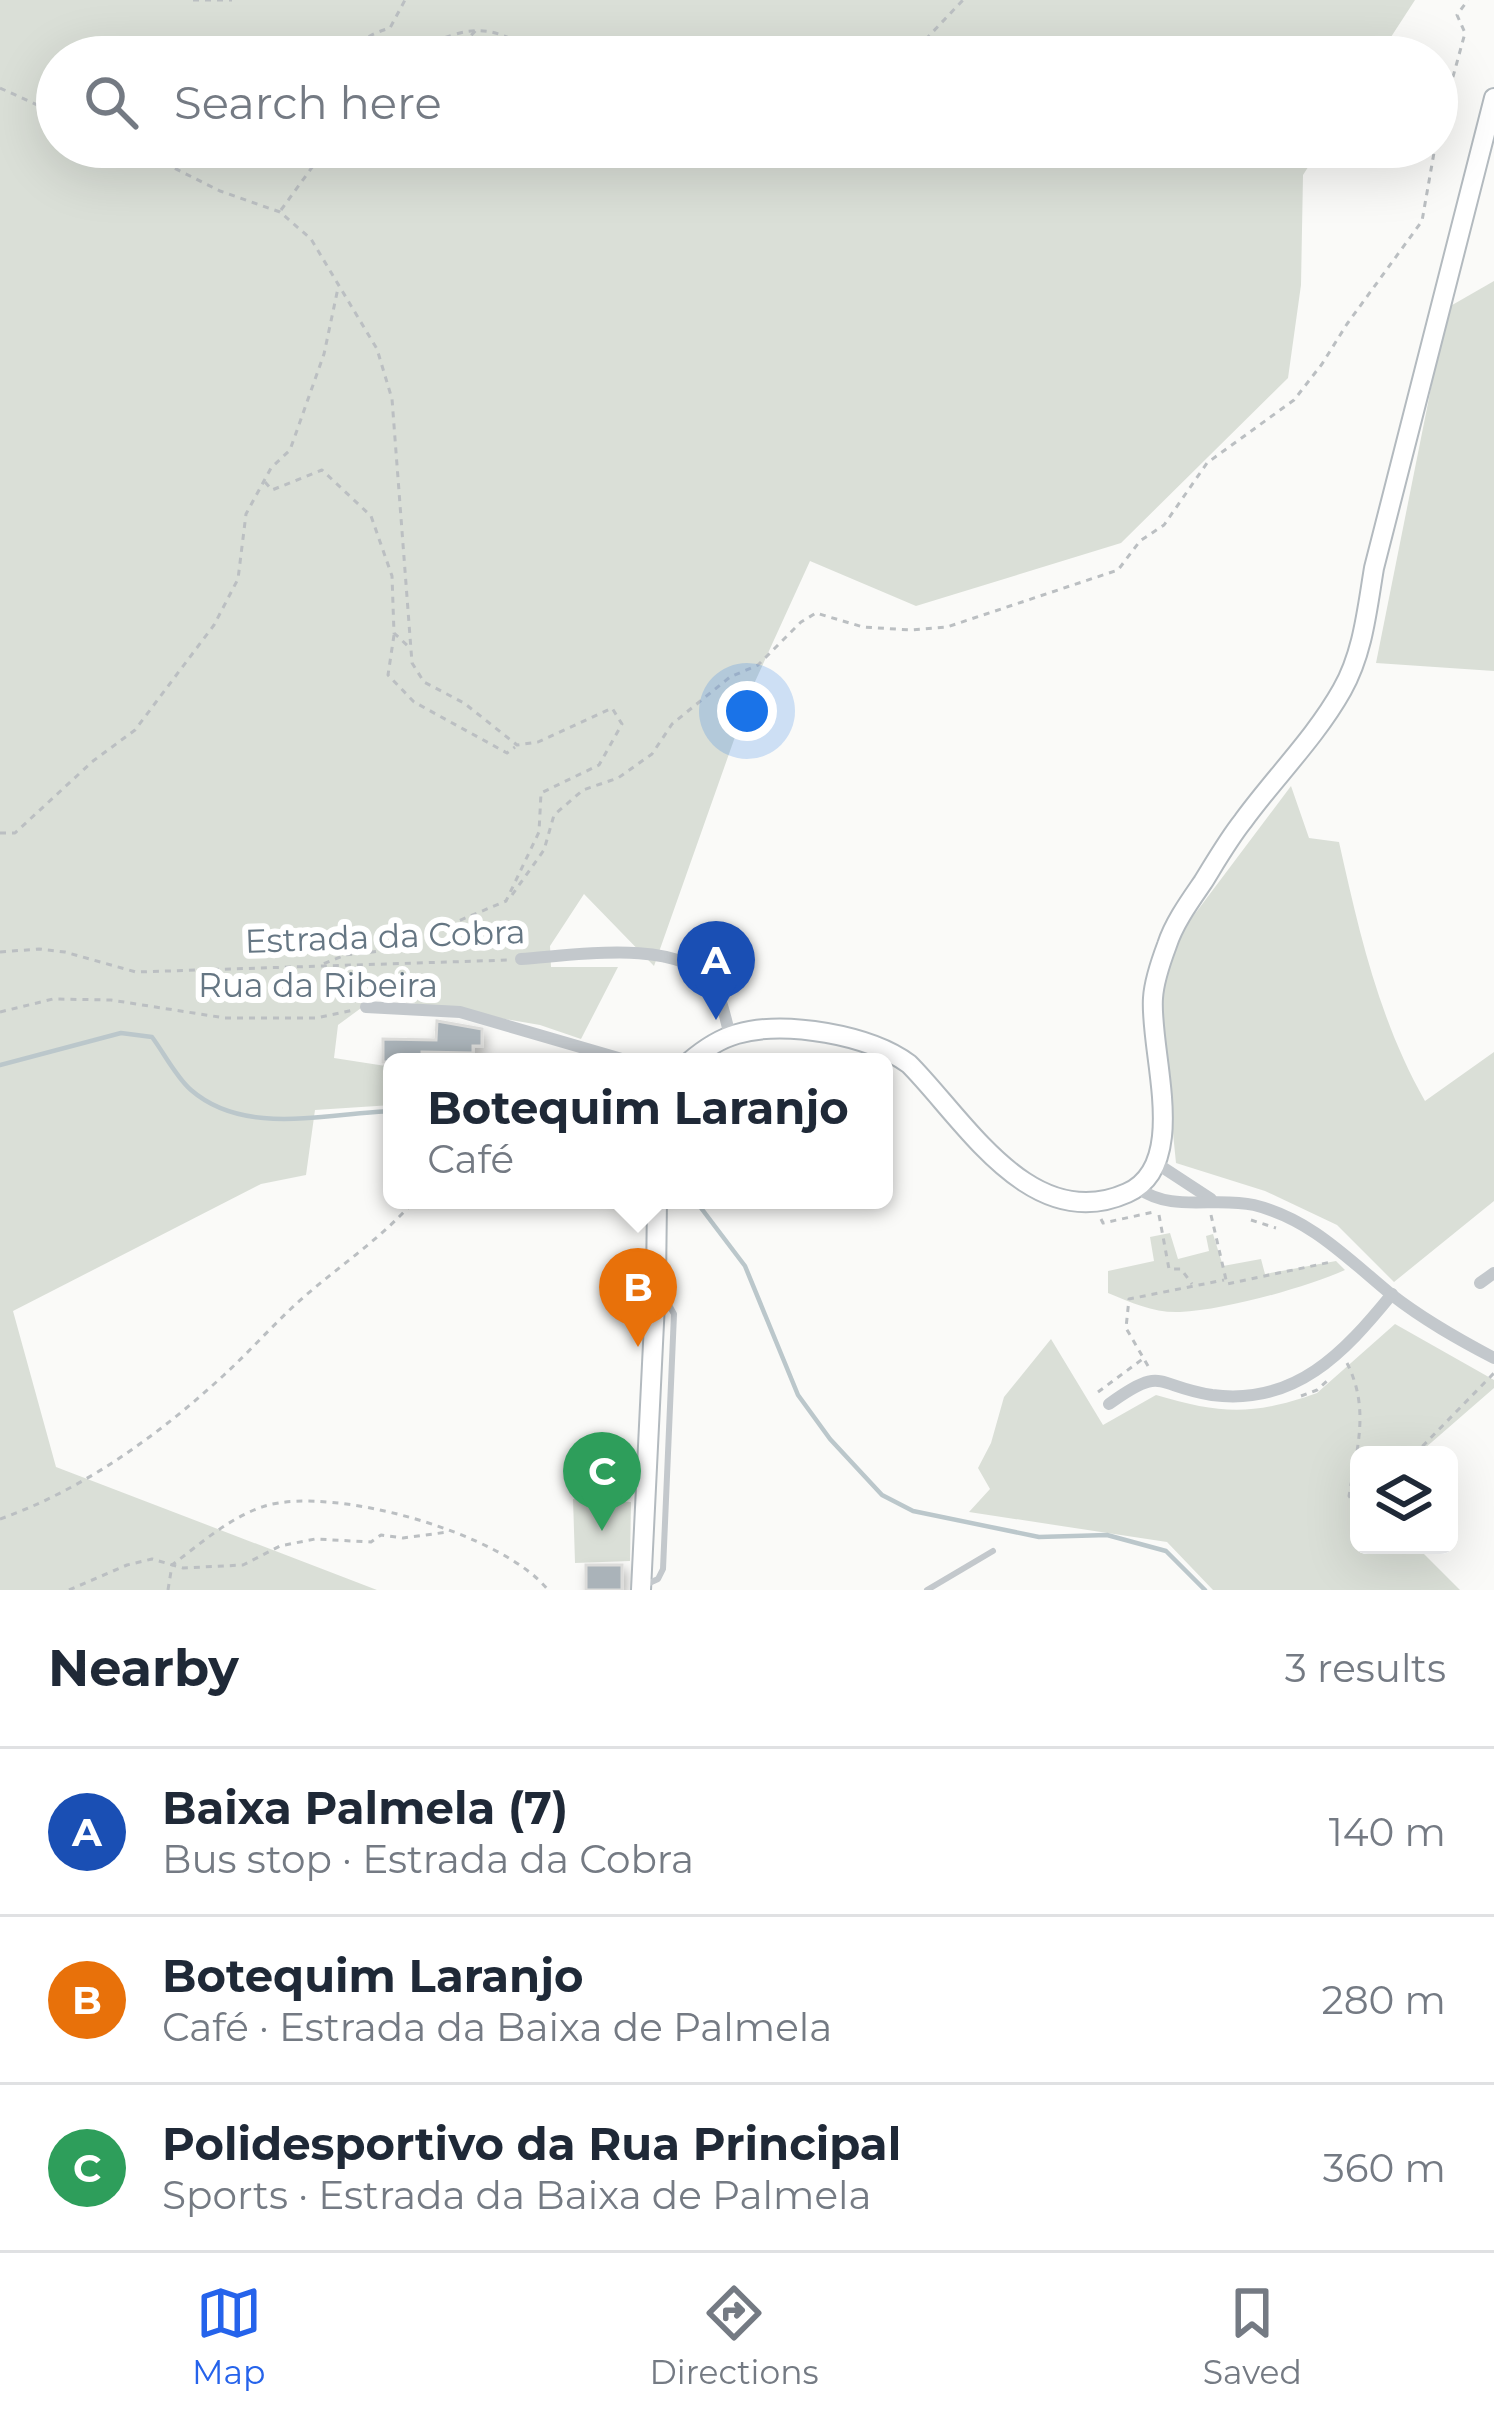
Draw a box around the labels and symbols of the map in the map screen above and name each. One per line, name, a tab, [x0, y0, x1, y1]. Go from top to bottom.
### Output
your location	[717, 681, 777, 741]
street label: Estrada da Cobra	[244, 911, 526, 961]
pin: A	[677, 921, 755, 1020]
street label: Rua da Ribeira	[198, 965, 438, 1005]
pin: B	[599, 1248, 677, 1347]
pin: C	[563, 1432, 641, 1531]

